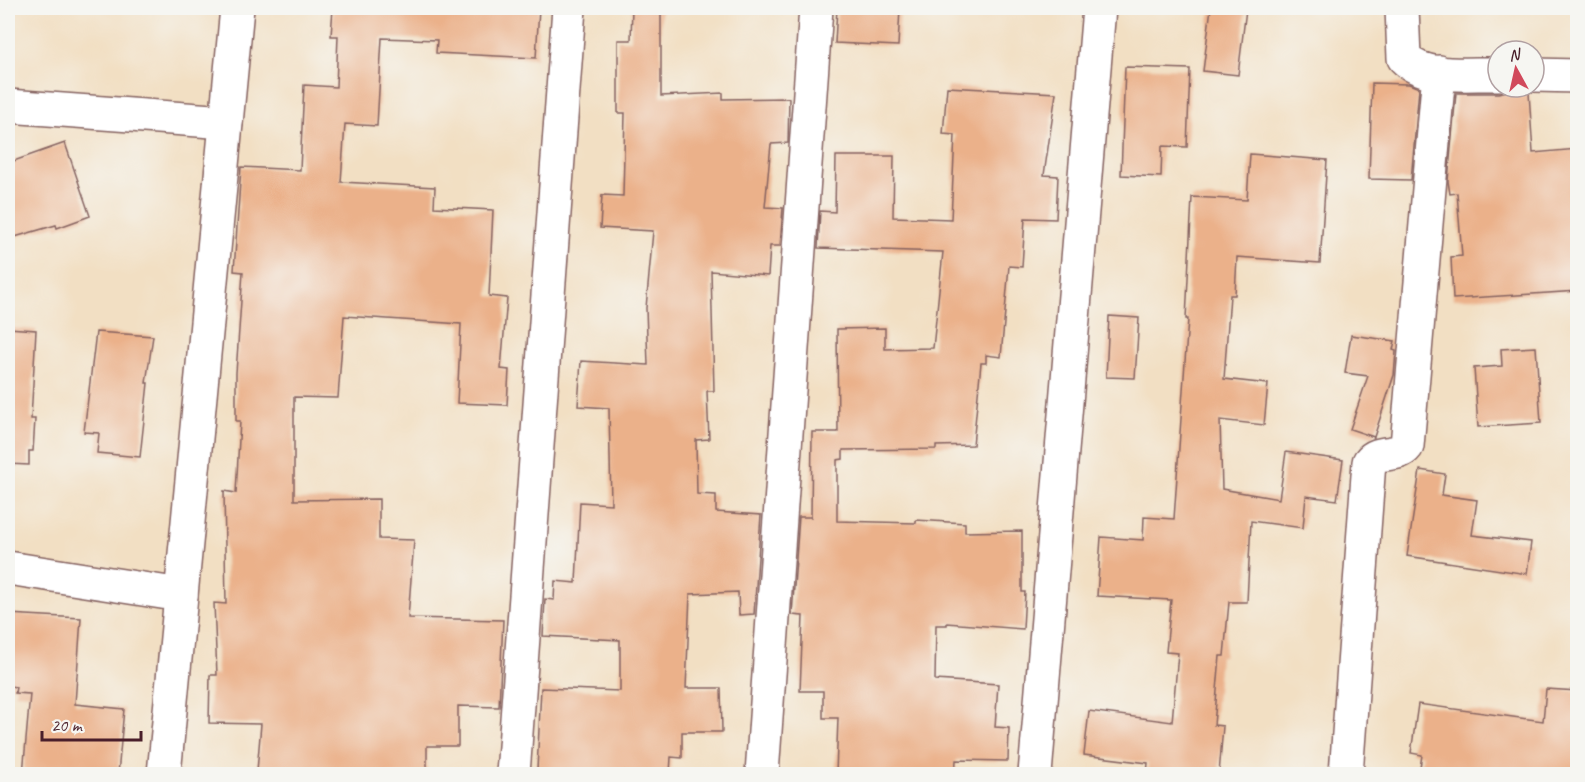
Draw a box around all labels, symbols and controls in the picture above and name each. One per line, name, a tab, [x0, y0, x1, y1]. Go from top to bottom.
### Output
north arrow	[1486, 39, 1546, 99]
text: N	[1508, 44, 1523, 66]
scale bar	[42, 704, 141, 742]
text: 20 m	[51, 714, 84, 736]

